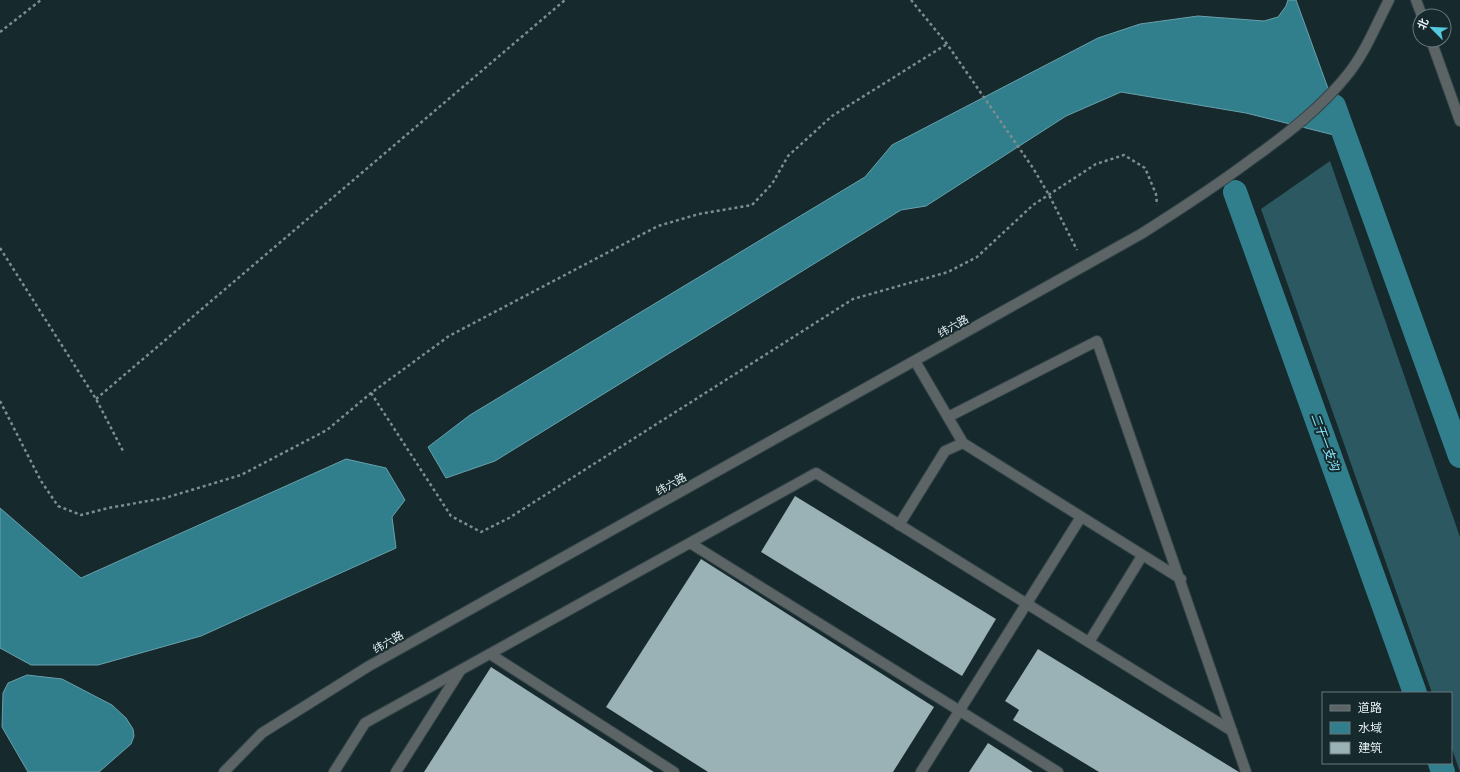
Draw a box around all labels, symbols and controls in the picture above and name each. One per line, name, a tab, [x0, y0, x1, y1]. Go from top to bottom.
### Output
north arrow	[1412, 8, 1452, 48]
text: 北	[1413, 16, 1431, 32]
street label: 纬六路	[935, 311, 971, 340]
water label: 二干一支沟	[1307, 411, 1344, 475]
street label: 纬六路	[653, 469, 689, 498]
street label: 纬六路	[370, 627, 406, 656]
legend	[1322, 692, 1452, 764]
text: 道路	[1358, 699, 1382, 716]
text: 水域	[1358, 719, 1382, 736]
text: 建筑	[1358, 739, 1382, 756]

